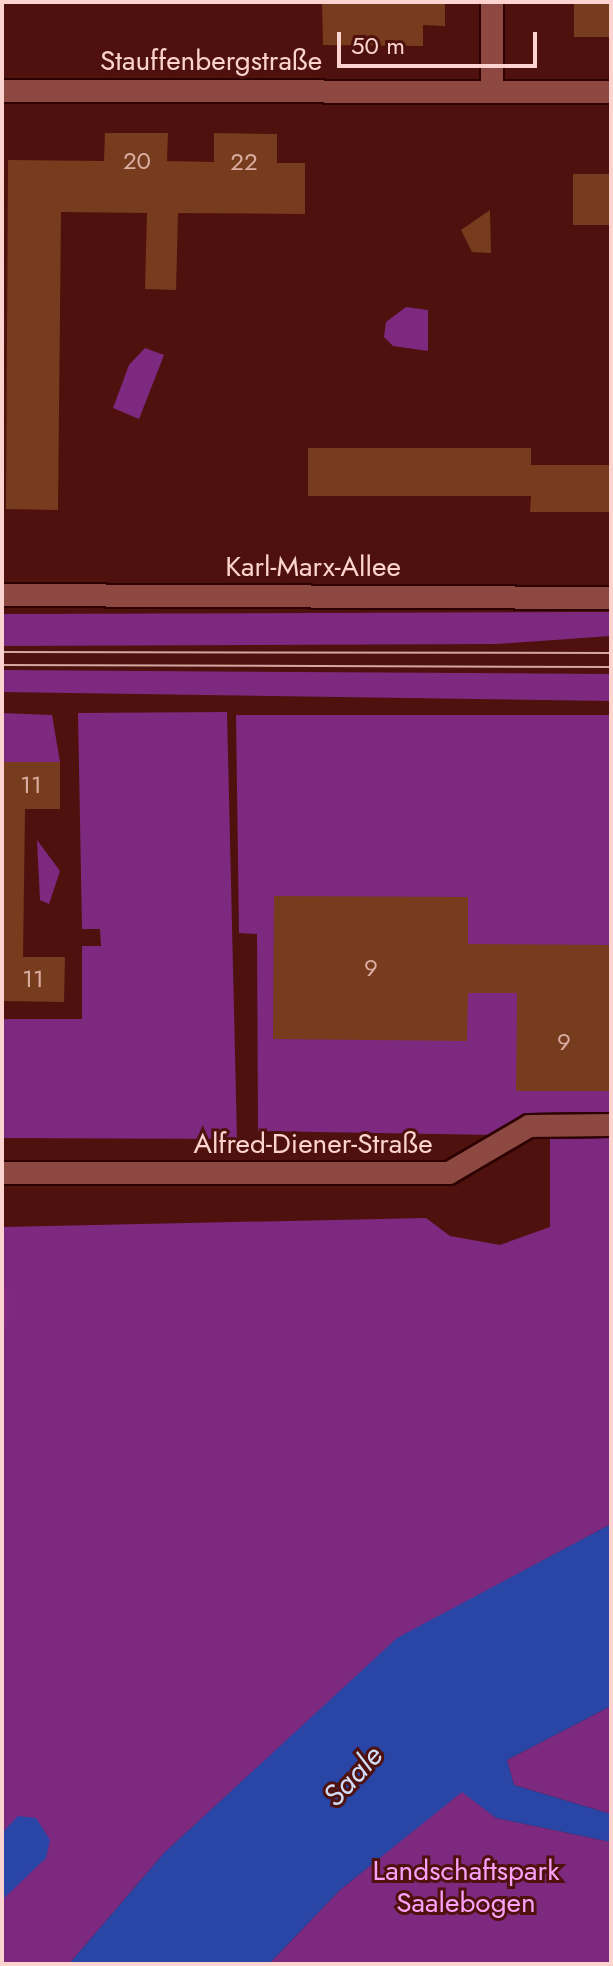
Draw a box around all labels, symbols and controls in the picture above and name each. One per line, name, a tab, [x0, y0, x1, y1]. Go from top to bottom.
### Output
scale bar	[341, 16, 541, 66]
text: 50 m	[351, 28, 405, 63]
street label: Stauffenbergstraße	[100, 44, 322, 78]
house number: 20	[123, 147, 151, 175]
house number: 22	[230, 148, 258, 176]
street label: Karl-Marx-Allee	[225, 550, 401, 584]
house number: 11	[20, 771, 42, 799]
house number: 9	[364, 954, 378, 982]
house number: 11	[22, 965, 44, 993]
house number: 9	[557, 1028, 571, 1056]
street label: Alfred-Diener-Straße	[193, 1127, 433, 1161]
water label: Saale	[316, 1738, 390, 1814]
park label: Landschaftspark Saalebogen	[373, 1854, 559, 1920]

